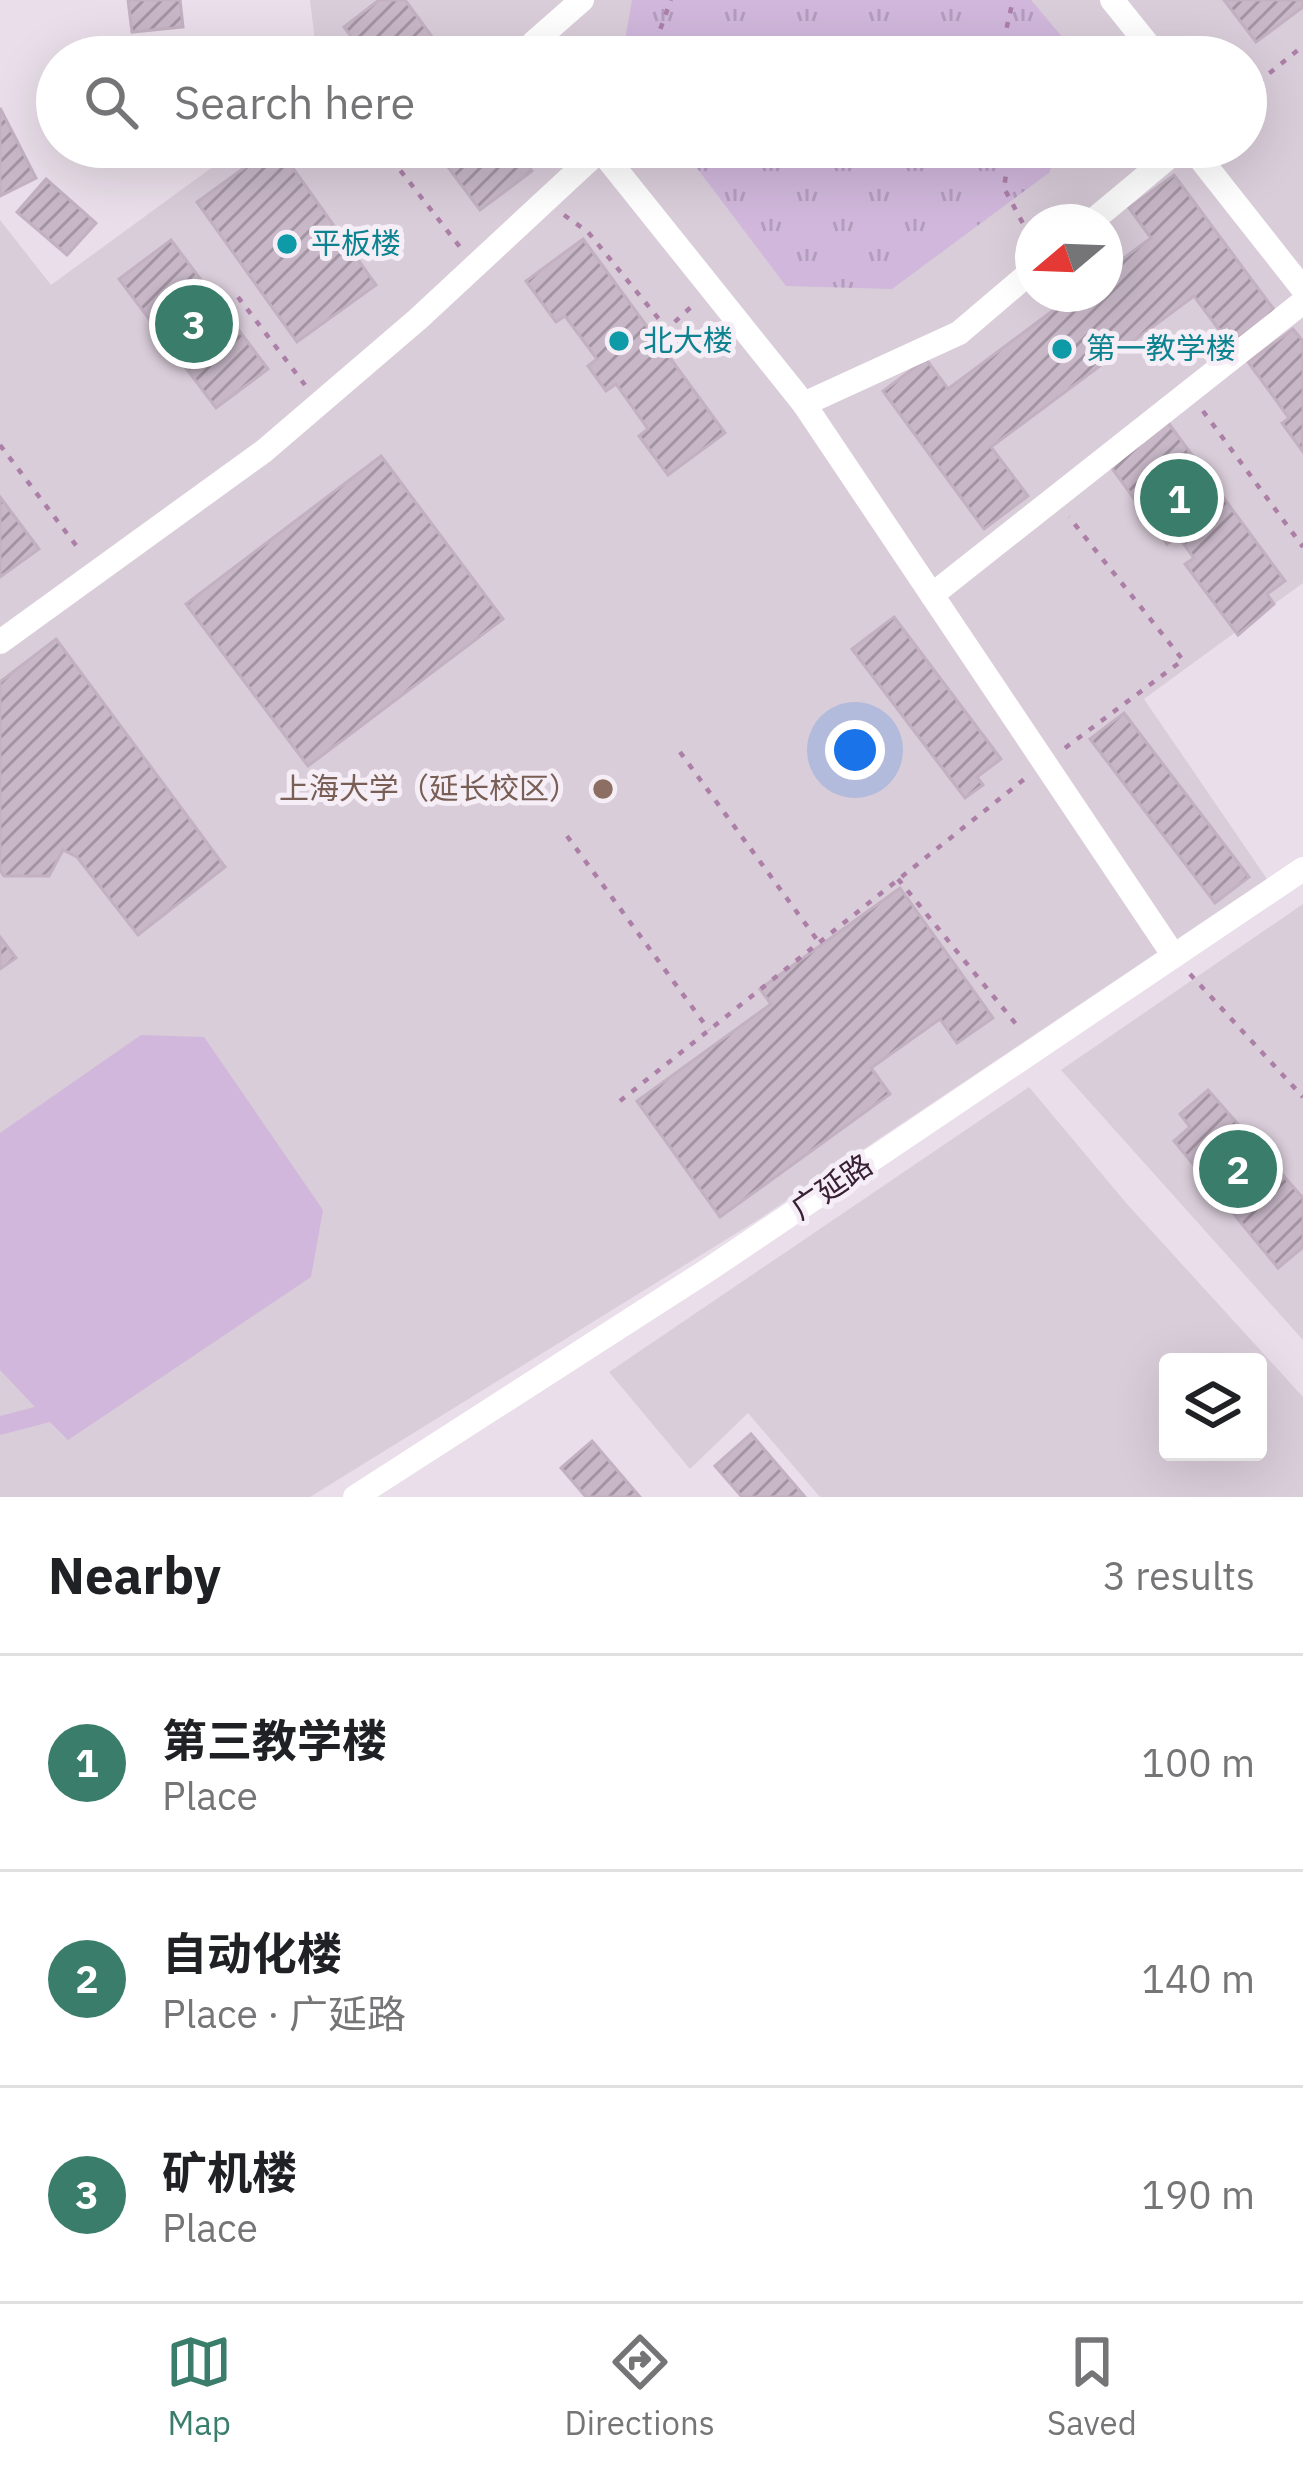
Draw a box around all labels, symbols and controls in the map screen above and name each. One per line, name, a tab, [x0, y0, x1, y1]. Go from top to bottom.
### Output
search box	[36, 36, 1267, 168]
icon: search	[78, 69, 144, 135]
text: Search here	[174, 73, 415, 131]
north arrow	[1015, 204, 1123, 312]
place label: 平板楼	[311, 223, 401, 262]
marker: 平板楼	[274, 231, 300, 257]
pin: 3	[155, 279, 233, 369]
place label: 北大楼	[643, 320, 733, 359]
marker: 北大楼	[606, 328, 632, 354]
place label: 第一教学楼	[1086, 328, 1236, 367]
marker: 第一教学楼	[1049, 336, 1075, 362]
pin: 1	[1140, 453, 1218, 543]
your location	[825, 720, 885, 780]
place label: 上海大学（延长校区）	[279, 768, 579, 807]
marker: 上海大学（延长校区）	[590, 776, 616, 802]
pin: 2	[1199, 1124, 1277, 1214]
street label: 广延路	[783, 1144, 879, 1227]
map controls	[1159, 1353, 1267, 1461]
button: layers	[1159, 1353, 1267, 1461]
text: Nearby	[48, 1542, 221, 1608]
text: 3 results	[1103, 1550, 1255, 1601]
text: 第三教学楼	[162, 1711, 387, 1769]
text: 1	[75, 1737, 99, 1788]
text: 100 m	[1142, 1737, 1255, 1788]
text: Place	[162, 1770, 258, 1821]
text: 自动化楼	[162, 1924, 342, 1982]
text: 2	[75, 1953, 99, 2004]
text: 140 m	[1142, 1953, 1255, 2004]
text: Place · 广延路	[162, 1988, 406, 2039]
text: 矿机楼	[162, 2143, 297, 2201]
text: 3	[75, 2169, 99, 2220]
text: 190 m	[1142, 2169, 1255, 2220]
text: Place	[162, 2202, 258, 2253]
tab: Map	[166, 2329, 232, 2444]
tab: Directions	[565, 2329, 715, 2444]
tab: Saved	[1047, 2329, 1137, 2444]

